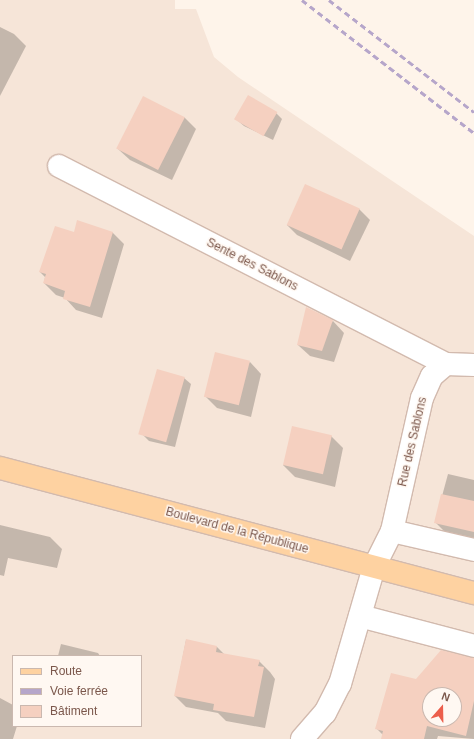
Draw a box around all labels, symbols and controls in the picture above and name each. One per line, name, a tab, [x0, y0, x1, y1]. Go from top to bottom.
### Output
street label: Sente des Sablons	[204, 236, 300, 294]
street label: Rue des Sablons	[396, 396, 430, 488]
street label: Boulevard de la République	[164, 505, 310, 557]
legend	[12, 655, 142, 727]
text: Route	[50, 664, 82, 678]
text: Voie ferrée	[50, 684, 108, 698]
north arrow	[422, 687, 462, 727]
text: N	[440, 690, 452, 704]
text: Bâtiment	[50, 704, 97, 718]

